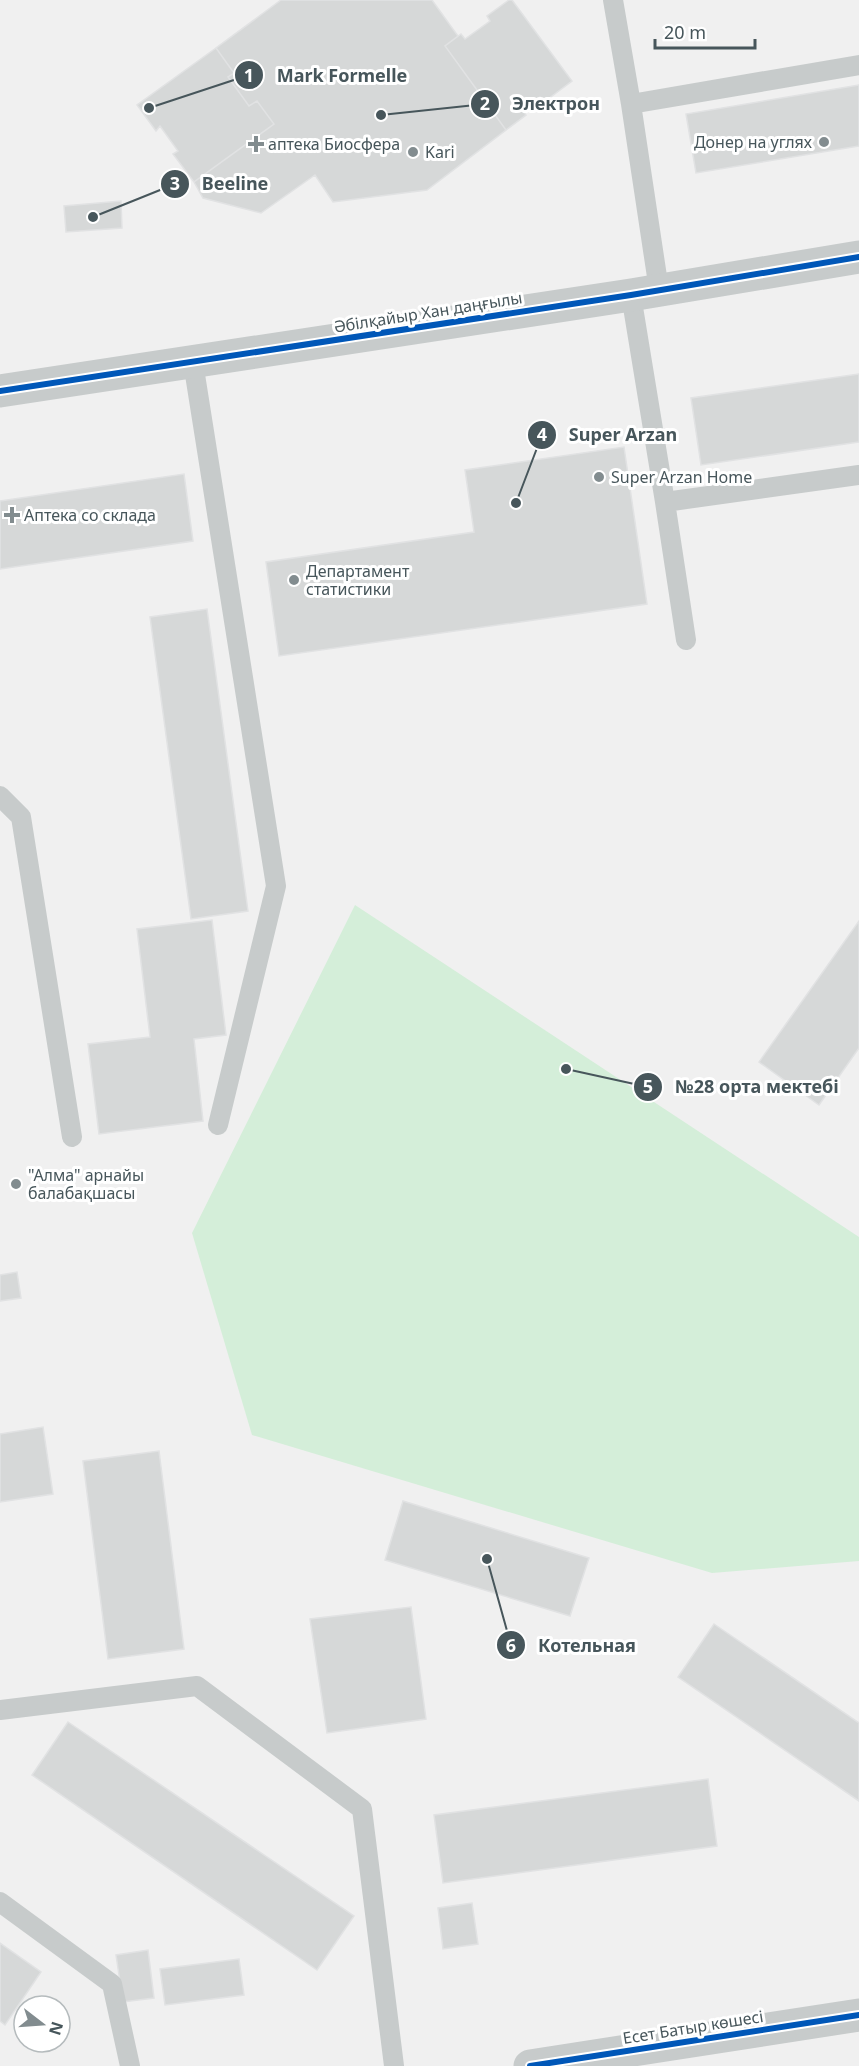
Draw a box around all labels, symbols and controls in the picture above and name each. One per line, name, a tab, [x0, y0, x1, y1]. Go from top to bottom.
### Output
scale bar	[655, 12, 756, 50]
text: 20 m	[664, 20, 706, 44]
callout: Mark Formelle	[234, 57, 419, 93]
text: 1	[244, 63, 254, 87]
text: Mark Formelle	[277, 63, 407, 87]
callout: Электрон	[470, 86, 612, 122]
text: 2	[480, 91, 490, 115]
text: Электрон	[512, 91, 600, 115]
place label: Донер на углях	[694, 131, 813, 153]
place label: аптека Биосфера	[268, 133, 400, 155]
marker: Донер на углях	[817, 135, 831, 149]
marker: аптека Биосфера	[249, 137, 263, 151]
place label: Kari	[425, 141, 455, 163]
marker: Kari	[406, 145, 420, 159]
callout: Beeline	[160, 166, 280, 202]
text: 3	[170, 171, 180, 195]
text: Beeline	[202, 171, 268, 195]
street label: Әбілқайыр Хан даңғылы	[332, 286, 524, 338]
callout: Super Arzan	[527, 417, 689, 453]
text: 4	[537, 422, 547, 446]
text: Super Arzan	[569, 422, 677, 446]
place label: Super Arzan Home	[611, 466, 752, 488]
marker: Super Arzan Home	[592, 470, 606, 484]
place label: Аптека со склада	[24, 504, 156, 526]
marker: Аптека со склада	[5, 508, 19, 522]
place label: Департамент статистики	[306, 560, 410, 600]
marker: Департамент статистики	[287, 573, 301, 587]
callout: №28 орта мектебі	[633, 1069, 851, 1105]
text: 5	[643, 1074, 653, 1098]
text: №28 орта мектебі	[675, 1074, 839, 1098]
place label: "Алма" арнайы балабақшасы	[28, 1164, 144, 1204]
marker: "Алма" арнайы балабақшасы	[9, 1177, 23, 1191]
callout: Котельная	[496, 1627, 648, 1663]
text: 6	[506, 1633, 516, 1657]
text: Котельная	[538, 1633, 636, 1657]
north arrow	[12, 1994, 72, 2054]
street label: Есет Батыр көшесі	[621, 2005, 765, 2049]
text: N	[44, 2019, 69, 2038]

